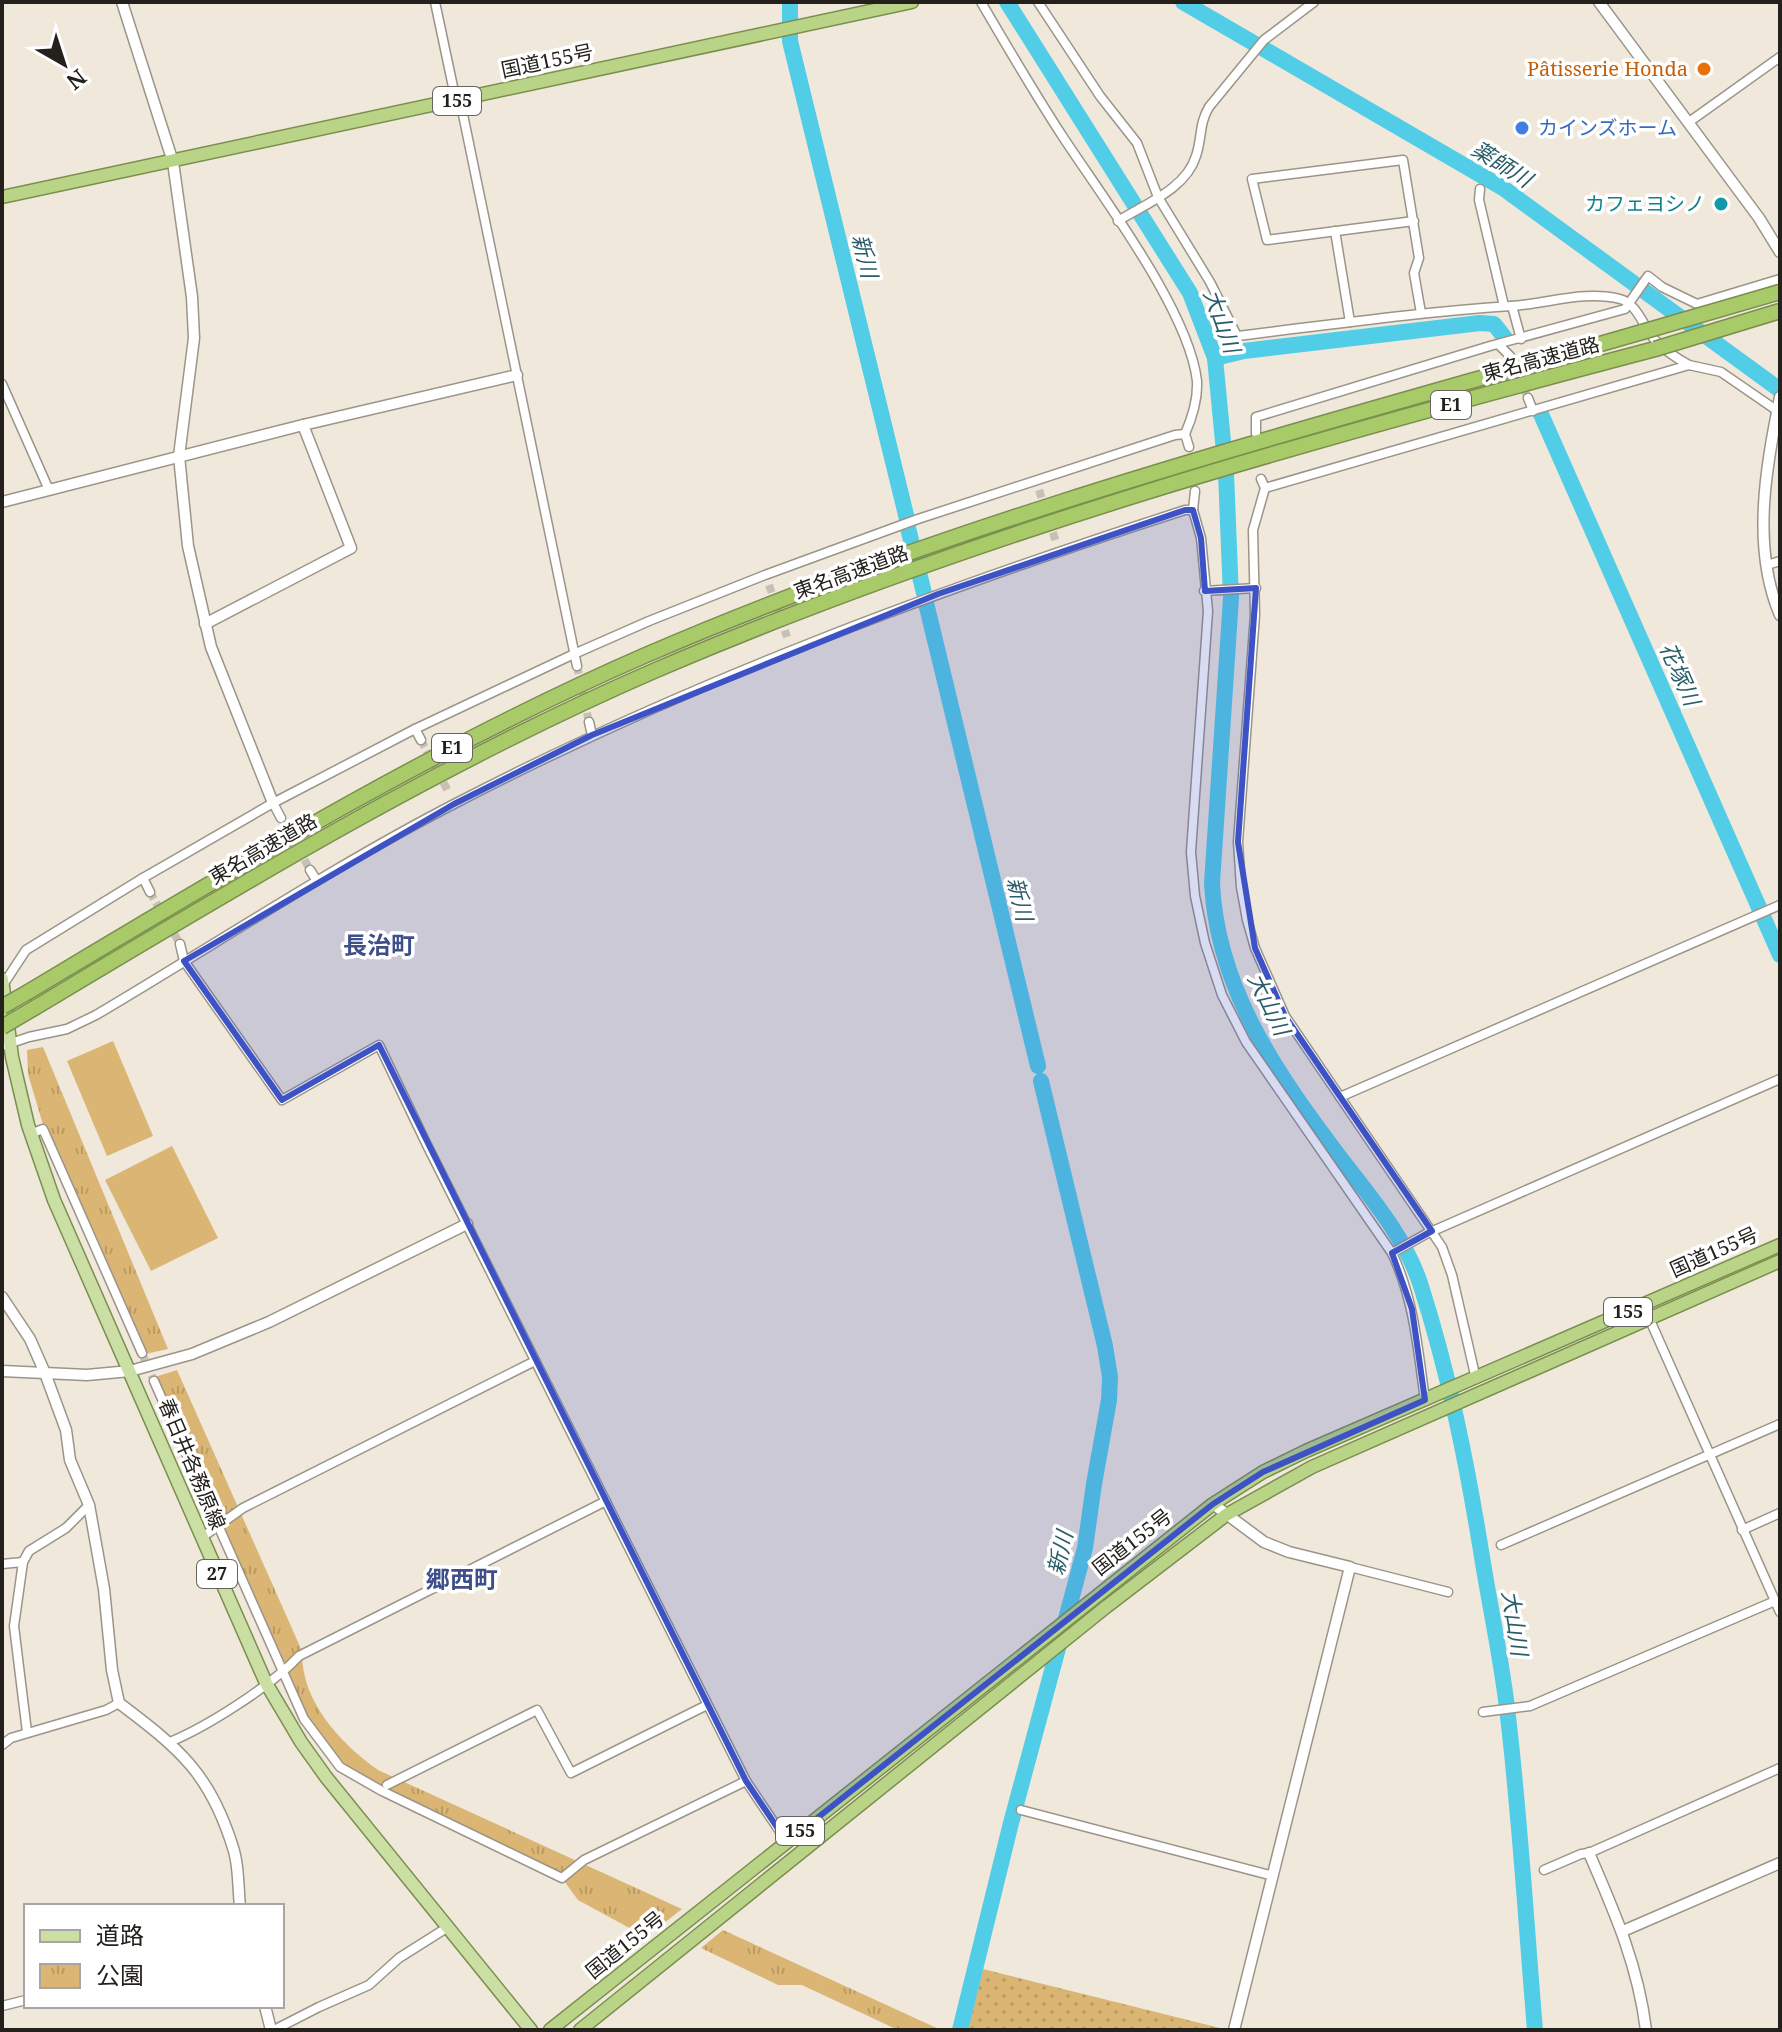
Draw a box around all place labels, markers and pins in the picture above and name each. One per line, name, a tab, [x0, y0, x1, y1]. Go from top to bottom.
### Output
place label: Pâtisserie Honda	[1527, 55, 1688, 82]
marker: Pâtisserie Honda	[1695, 60, 1713, 78]
place label: カインズホーム	[1538, 114, 1677, 141]
marker: カインズホーム	[1513, 119, 1531, 137]
place label: カフェヨシノ	[1585, 190, 1705, 217]
marker: カフェヨシノ	[1712, 195, 1730, 213]

